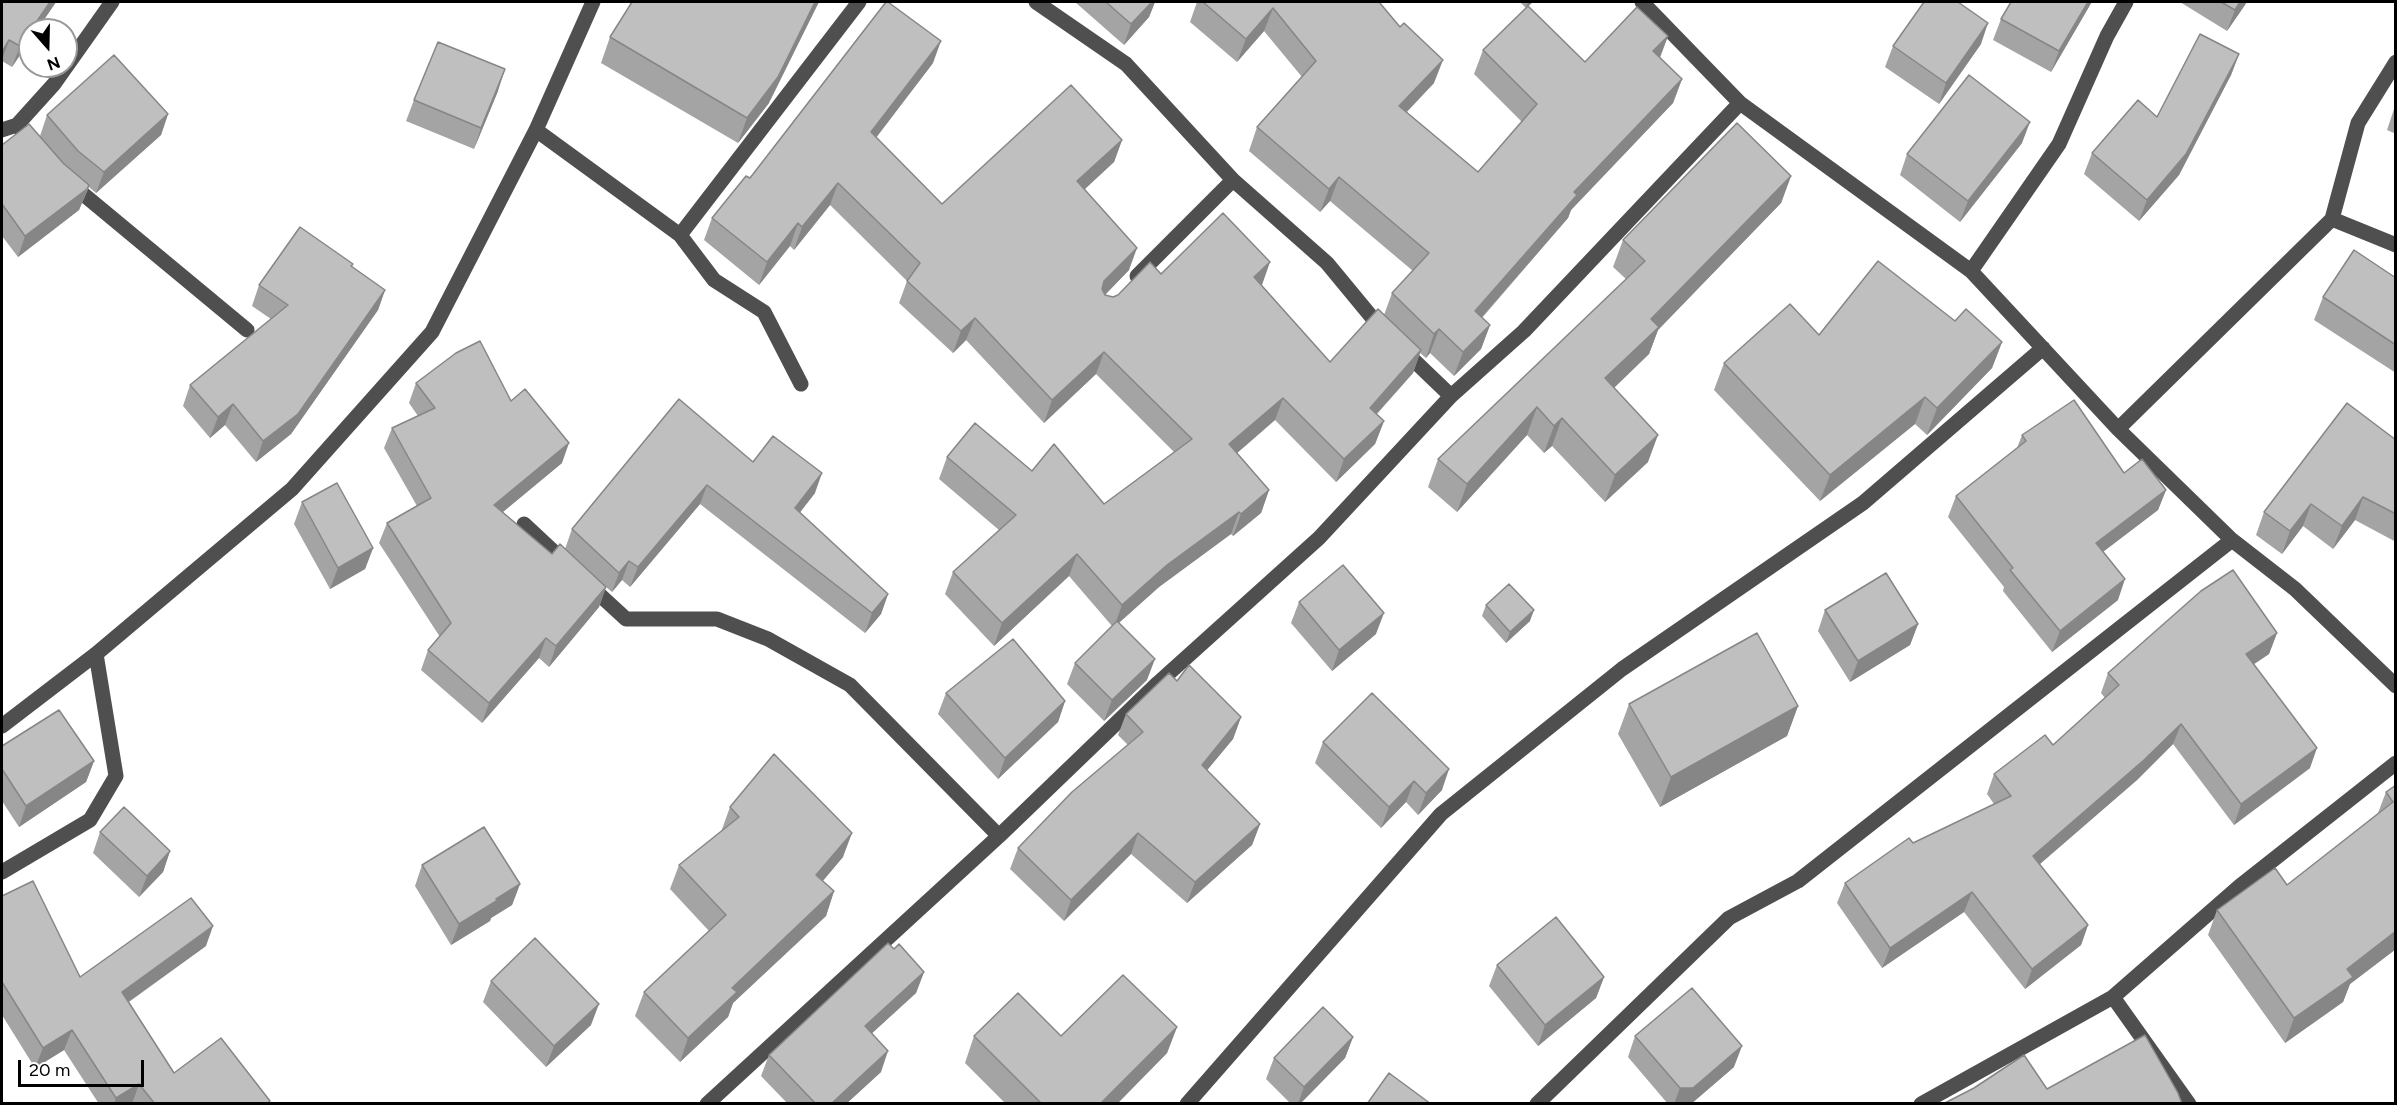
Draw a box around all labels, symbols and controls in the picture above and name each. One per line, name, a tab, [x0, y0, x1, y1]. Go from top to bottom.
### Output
north arrow	[18, 18, 78, 78]
text: N	[45, 52, 63, 75]
scale bar	[21, 1048, 147, 1086]
text: 20 m	[29, 1059, 70, 1081]

